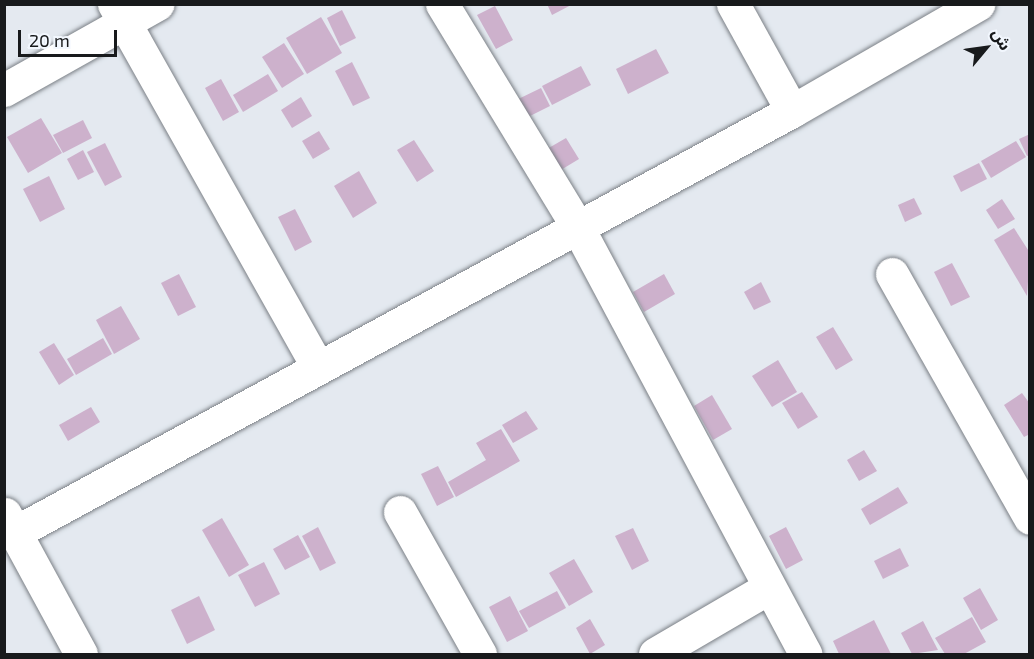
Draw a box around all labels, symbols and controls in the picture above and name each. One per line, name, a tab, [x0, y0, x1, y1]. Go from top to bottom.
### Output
scale bar	[21, 18, 120, 56]
north arrow	[956, 18, 1016, 78]
text: ش	[989, 25, 1016, 53]
text: 20 m	[29, 29, 70, 51]

